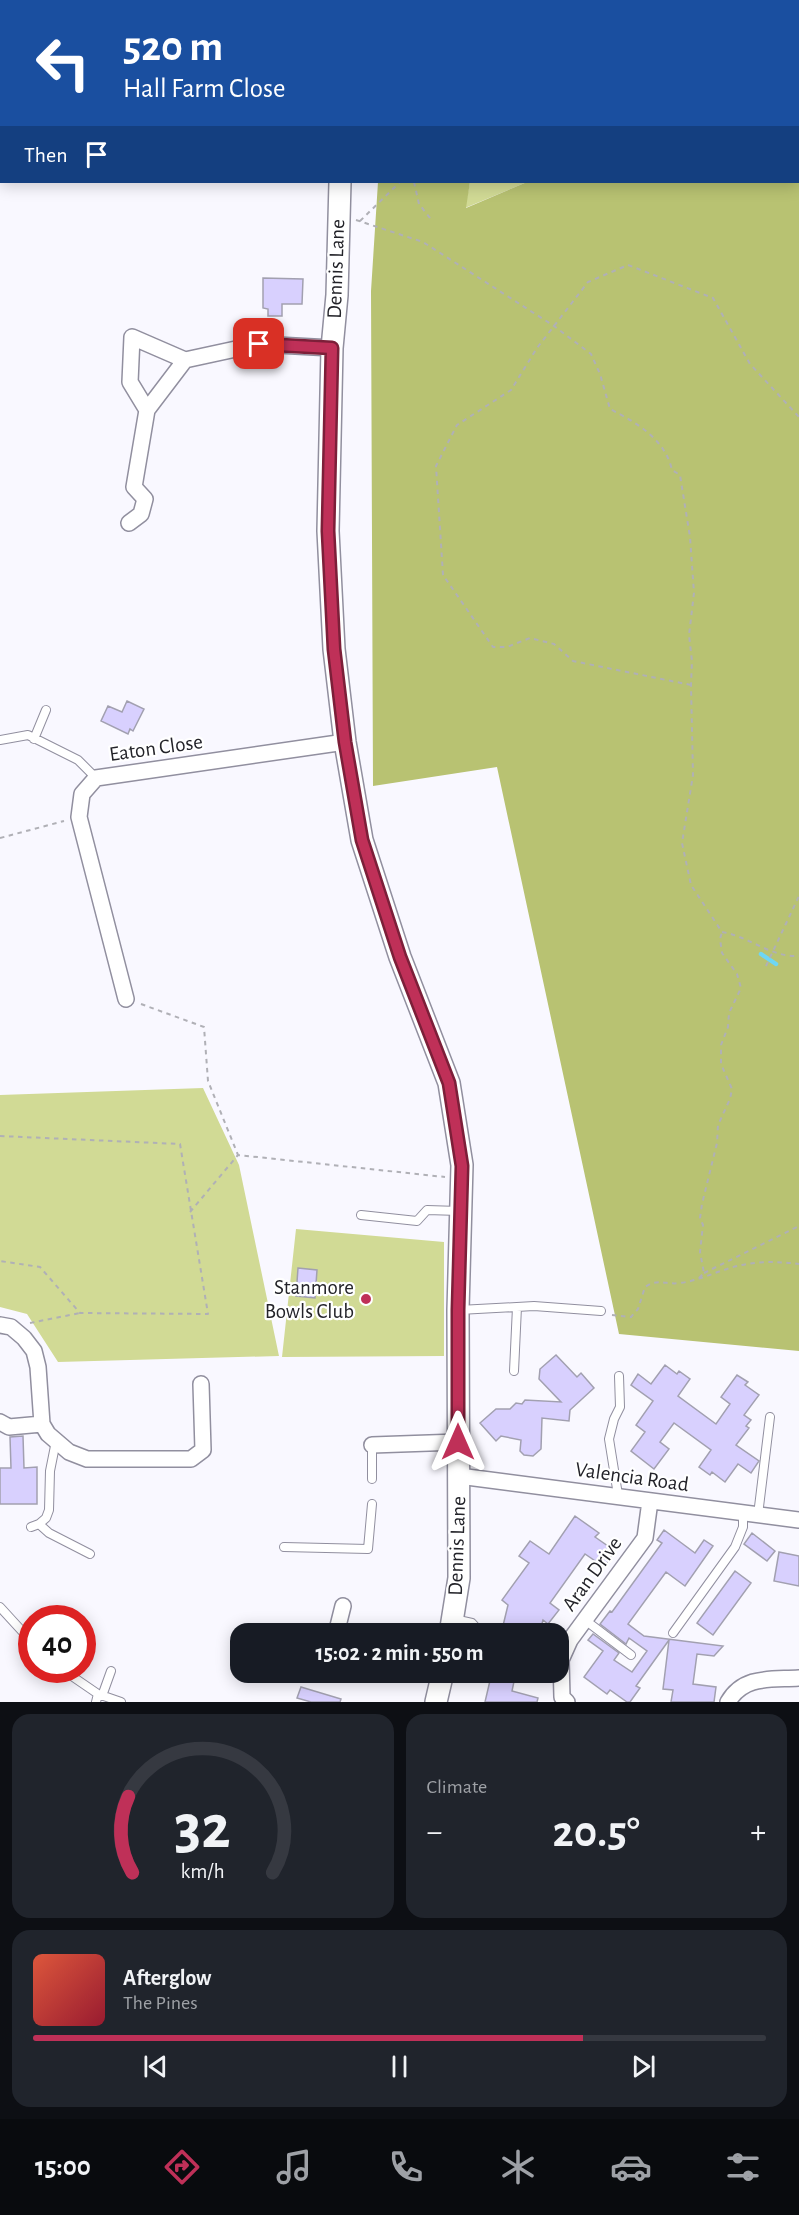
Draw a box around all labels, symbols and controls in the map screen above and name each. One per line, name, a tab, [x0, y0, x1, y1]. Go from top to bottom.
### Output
icon: left	[24, 24, 102, 102]
text: 520 m	[123, 26, 223, 68]
text: Hall Farm Close	[123, 75, 286, 102]
icon: arrive	[80, 138, 113, 171]
text: Then	[24, 144, 68, 166]
street label: Dennis Lane	[324, 219, 348, 319]
pin	[233, 318, 284, 369]
icon: arrive	[242, 327, 275, 360]
street label: Eaton Close	[108, 731, 204, 765]
place label: Stanmore Bowls Club	[265, 1277, 354, 1322]
marker: Stanmore Bowls Club	[359, 1292, 373, 1306]
position arrow	[426, 1410, 490, 1474]
street label: Valencia Road	[574, 1459, 690, 1495]
street label: Dennis Lane	[445, 1496, 469, 1596]
street label: Aran Drive	[558, 1533, 626, 1615]
speed limit sign: 40	[18, 1605, 96, 1683]
text: 15:02 · 2 min · 550 m	[315, 1642, 484, 1664]
text: Climate	[427, 1777, 487, 1797]
text: 32	[175, 1797, 231, 1859]
text: 20.5°	[552, 1810, 640, 1855]
text: −	[427, 1816, 442, 1849]
text: +	[750, 1816, 766, 1849]
text: km/h	[181, 1861, 225, 1882]
text: Afterglow	[123, 1967, 211, 1989]
text: The Pines	[123, 1993, 198, 2013]
icon: previous	[139, 2050, 172, 2083]
icon: pause	[383, 2050, 416, 2083]
icon: next	[627, 2050, 660, 2083]
icon: directions	[161, 2146, 203, 2188]
icon: music	[273, 2146, 315, 2188]
icon: phone	[385, 2146, 427, 2188]
icon: climate	[497, 2146, 539, 2188]
icon: car	[610, 2146, 652, 2188]
icon: filters	[722, 2146, 764, 2188]
text: 15:00	[35, 2153, 91, 2180]

